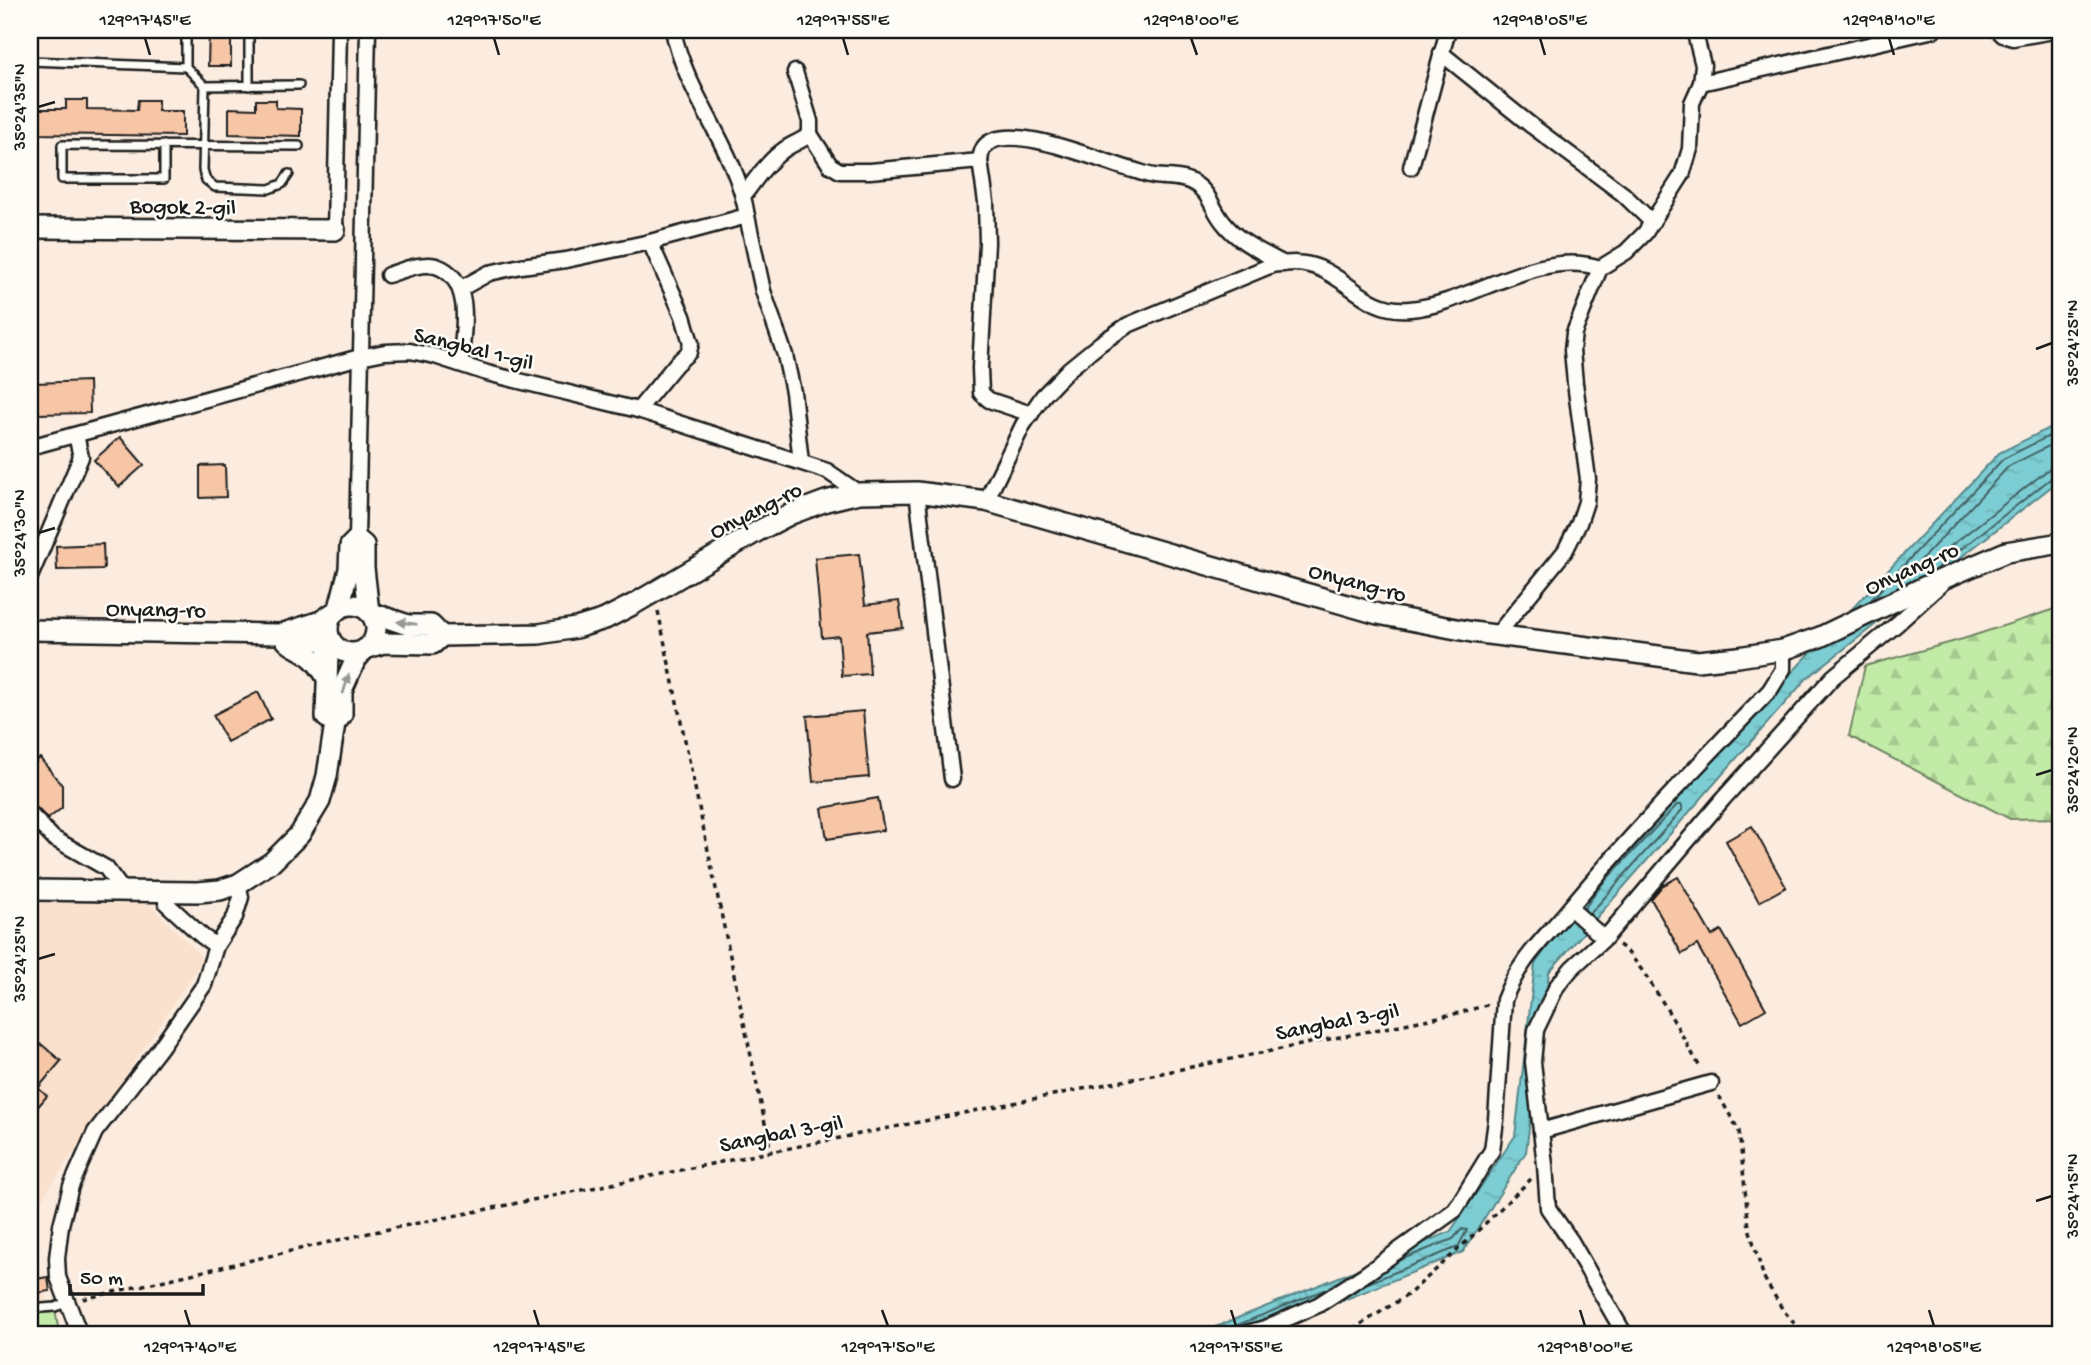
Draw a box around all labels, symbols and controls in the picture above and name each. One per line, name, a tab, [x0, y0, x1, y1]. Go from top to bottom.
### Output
text: 129°17'45"E	[98, 11, 191, 32]
text: 129°17'50"E	[447, 11, 541, 32]
text: 129°17'55"E	[796, 11, 890, 32]
text: 129°18'00"E	[1143, 11, 1239, 32]
text: 129°18'05"E	[1492, 11, 1587, 32]
text: 129°18'10"E	[1842, 11, 1935, 32]
text: 35°24'35"N	[11, 64, 32, 151]
street label: Bogok 2-gil	[129, 194, 236, 223]
text: 35°24'25"N	[2064, 300, 2085, 387]
street label: Sangbal 1-gil	[410, 322, 536, 378]
street label: Onyang-ro	[706, 477, 807, 547]
text: 35°24'30"N	[11, 489, 32, 578]
street label: Onyang-ro	[1861, 537, 1964, 603]
street label: Onyang-ro	[1305, 558, 1409, 610]
street label: Onyang-ro	[106, 597, 206, 626]
one-way arrow	[396, 617, 418, 628]
one-way arrow	[341, 674, 351, 695]
text: 35°24'20"N	[2064, 726, 2085, 815]
text: 35°24'25"N	[11, 916, 32, 1003]
street label: Sangbal 3-gil	[1274, 998, 1402, 1049]
street label: Sangbal 3-gil	[718, 1110, 846, 1161]
text: 35°24'15"N	[2064, 1154, 2085, 1239]
scale bar	[70, 1253, 203, 1297]
text: 50 m	[80, 1268, 123, 1293]
text: 129°17'40"E	[143, 1338, 237, 1359]
text: 129°17'45"E	[492, 1338, 585, 1359]
text: 129°17'50"E	[841, 1338, 935, 1359]
text: 129°17'55"E	[1189, 1338, 1283, 1359]
text: 129°18'00"E	[1537, 1338, 1633, 1359]
text: 129°18'05"E	[1886, 1338, 1981, 1359]

